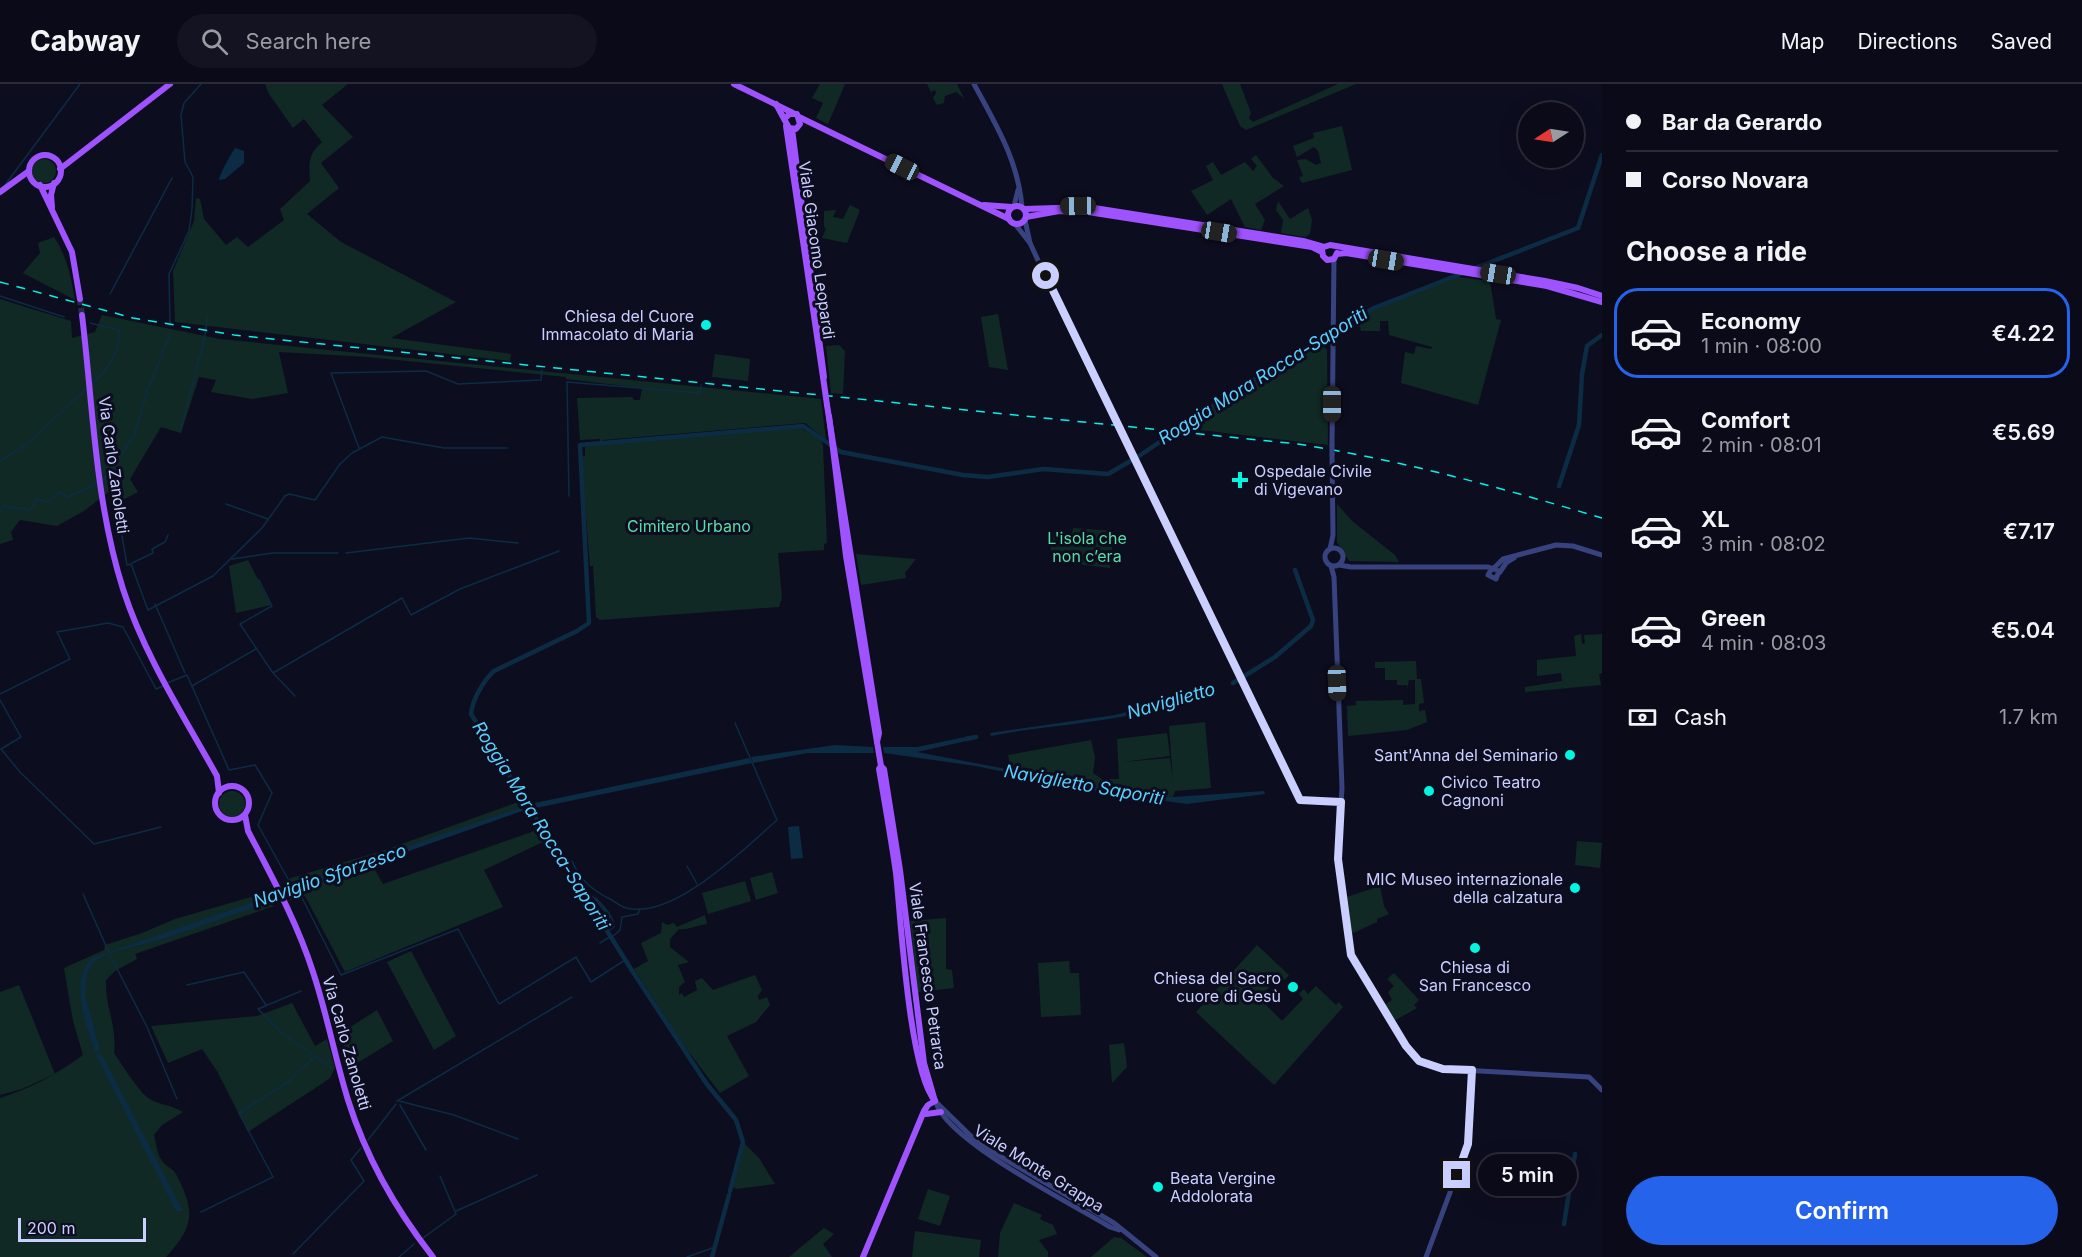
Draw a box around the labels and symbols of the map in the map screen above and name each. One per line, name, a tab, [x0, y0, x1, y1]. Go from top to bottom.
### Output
north arrow	[1518, 102, 1584, 168]
car	[882, 151, 922, 183]
street label: Viale Giacomo Leopardi	[795, 160, 839, 340]
car	[1060, 197, 1096, 215]
car	[1200, 220, 1238, 244]
car	[1367, 248, 1405, 272]
route start	[1032, 262, 1059, 289]
car	[1479, 262, 1517, 286]
water label: Roggia Mora Rocca-Saporiti	[1154, 302, 1372, 449]
place label: Chiesa del Cuore Immacolato di Maria	[541, 306, 694, 344]
marker: Chiesa del Cuore Immacolato di Maria	[699, 318, 713, 332]
car	[1323, 386, 1341, 422]
street label: Via Carlo Zanoletti	[94, 395, 134, 535]
place label: Ospedale Civile di Vigevano	[1254, 461, 1372, 499]
marker: Ospedale Civile di Vigevano	[1231, 471, 1249, 489]
park label: Cimitero Urbano	[627, 516, 751, 536]
park label: L'isola che non c’era	[1047, 528, 1127, 566]
car	[1327, 665, 1347, 701]
water label: Naviglietto	[1124, 678, 1217, 723]
water label: Roggia Mora Rocca-Saporiti	[468, 717, 615, 935]
place label: Sant'Anna del Seminario	[1374, 745, 1558, 765]
marker: Sant'Anna del Seminario	[1563, 748, 1577, 762]
water label: Naviglietto Saporiti	[1002, 760, 1166, 809]
place label: Civico Teatro Cagnoni	[1441, 772, 1541, 810]
marker: Civico Teatro Cagnoni	[1422, 784, 1436, 798]
water label: Naviglio Sforzesco	[251, 839, 409, 912]
place label: MIC Museo internazionale della calzatura	[1366, 869, 1563, 907]
street label: Viale Francesco Petrarca	[905, 881, 951, 1071]
marker: MIC Museo internazionale della calzatura	[1568, 881, 1582, 895]
marker: Chiesa di San Francesco	[1468, 941, 1482, 955]
place label: Chiesa di San Francesco	[1419, 957, 1531, 995]
place label: Chiesa del Sacro cuore di Gesù	[1153, 968, 1281, 1006]
street label: Via Carlo Zanoletti	[318, 974, 376, 1112]
marker: Chiesa del Sacro cuore di Gesù	[1286, 980, 1300, 994]
street label: Viale Monte Grappa	[970, 1120, 1108, 1216]
callout: 5 min	[1478, 1154, 1577, 1196]
route end	[1443, 1161, 1470, 1188]
place label: Beata Vergine Addolorata	[1170, 1168, 1276, 1206]
marker: Beata Vergine Addolorata	[1151, 1180, 1165, 1194]
scale bar	[18, 1215, 146, 1242]

